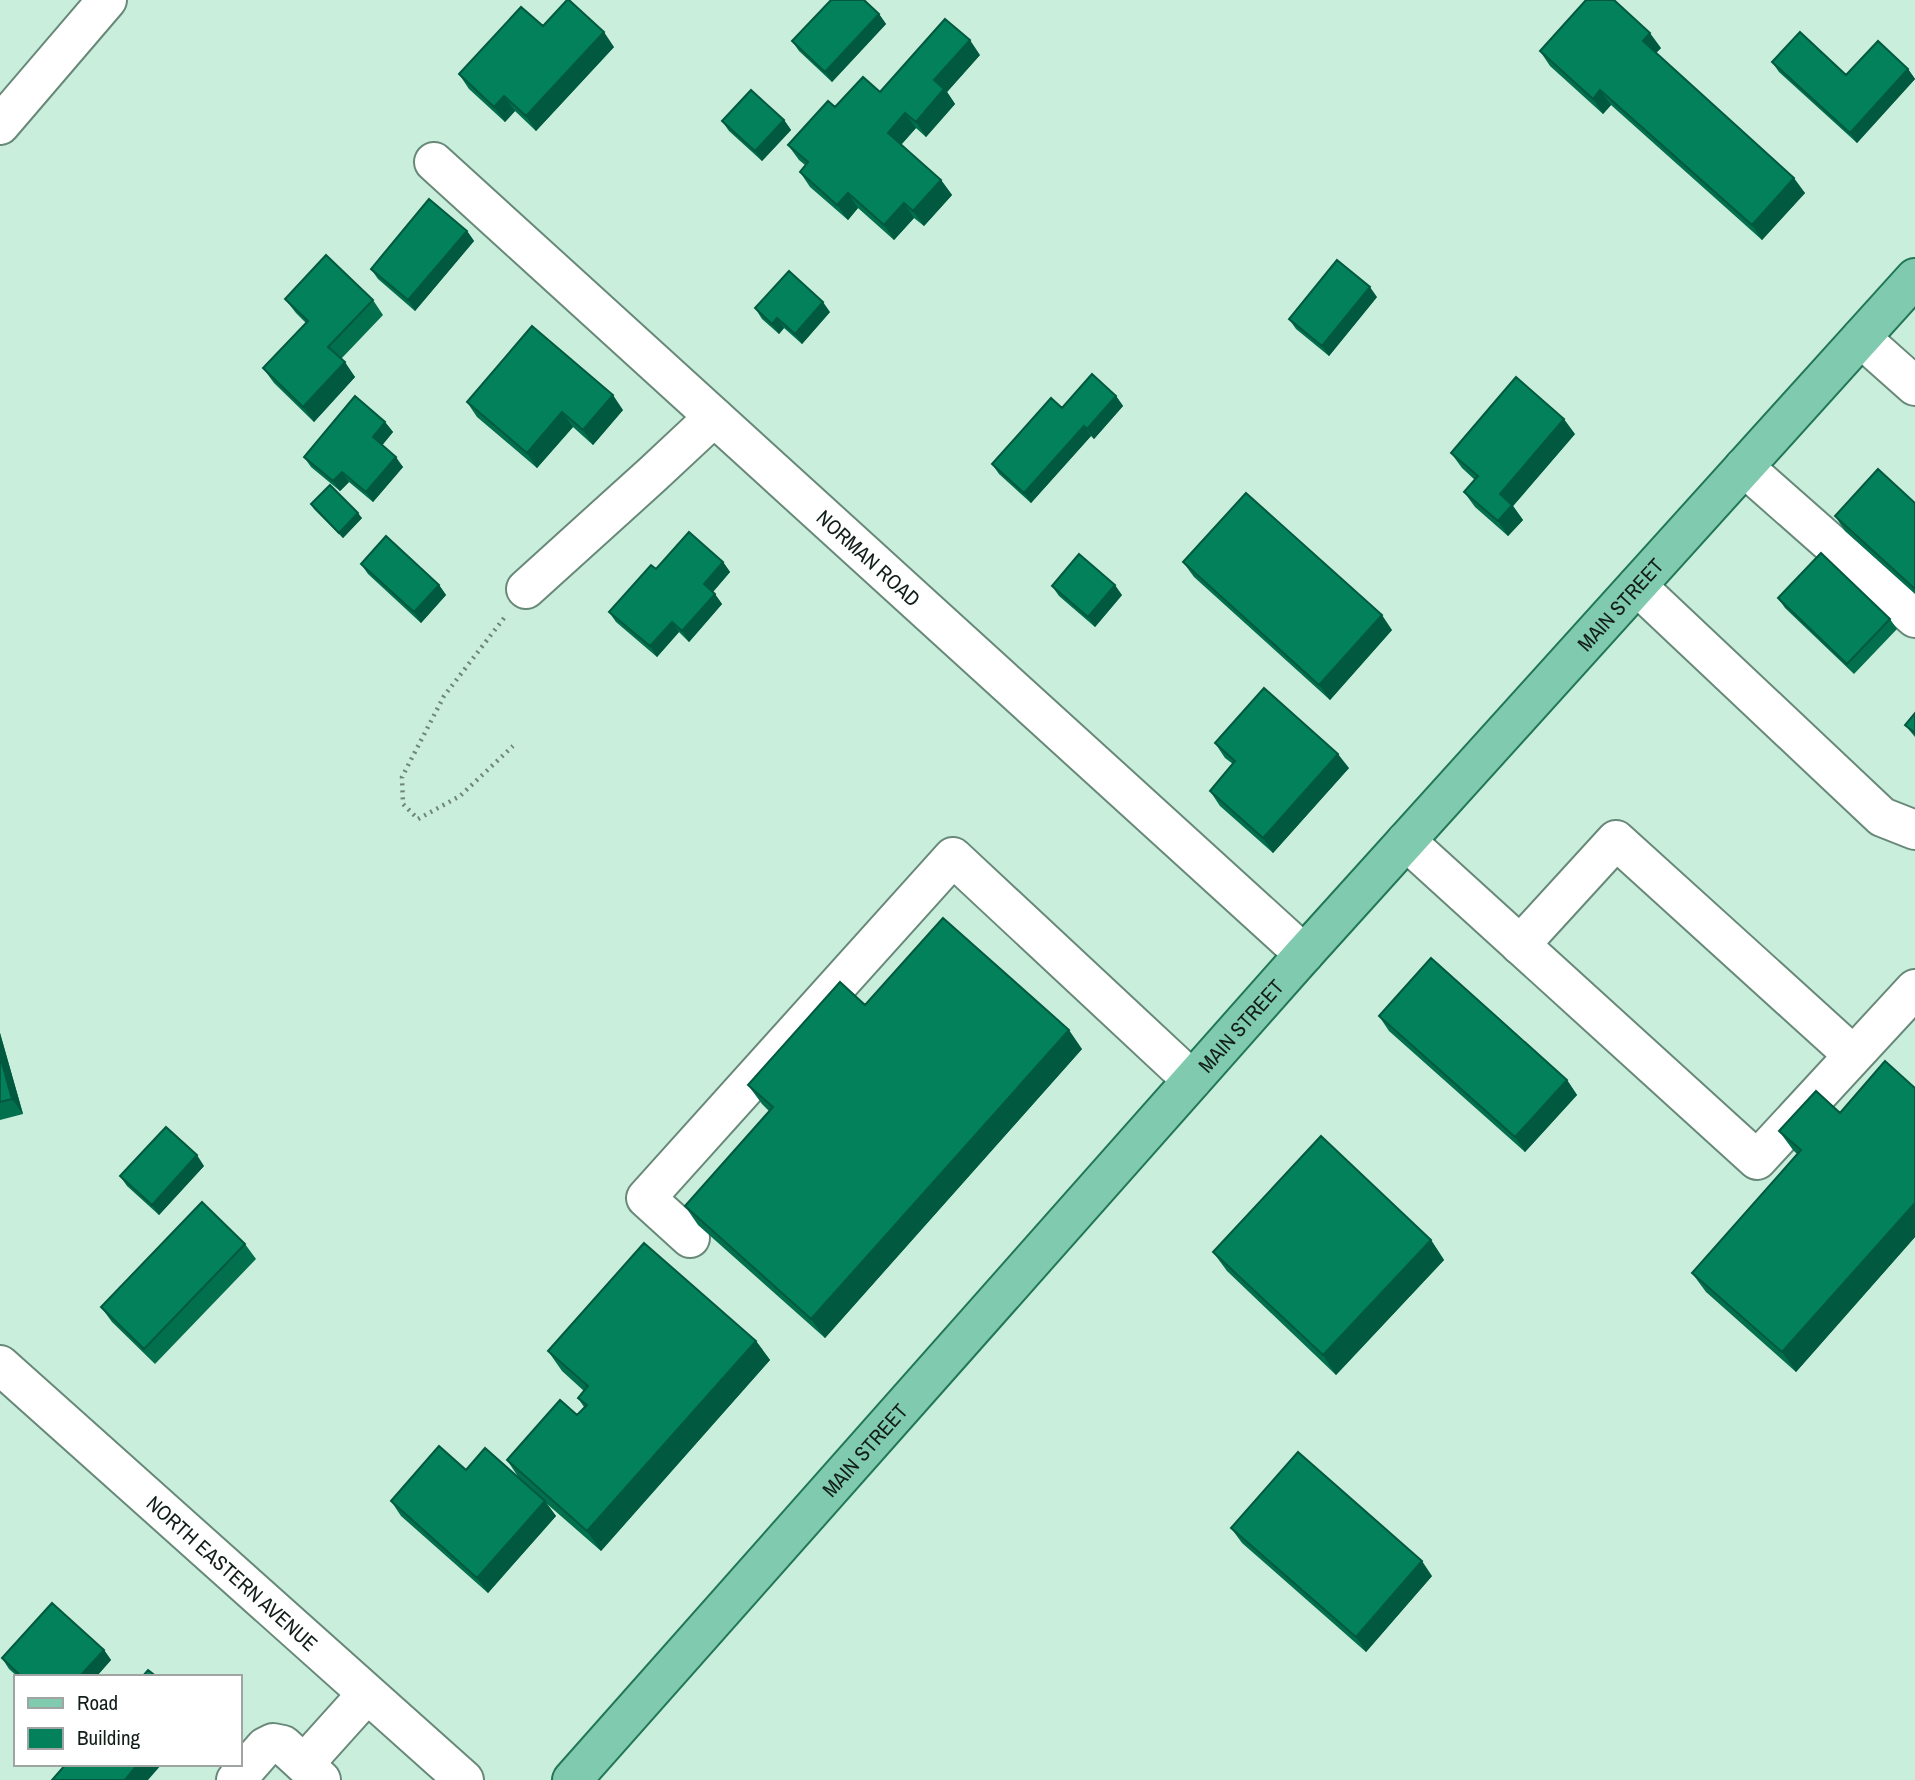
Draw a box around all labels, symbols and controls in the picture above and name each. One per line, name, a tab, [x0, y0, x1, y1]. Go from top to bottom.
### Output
street label: NORMAN ROAD	[811, 503, 927, 613]
street label: MAIN STREET	[1570, 551, 1670, 657]
street label: MAIN STREET	[1191, 972, 1290, 1079]
street label: MAIN STREET	[815, 1397, 914, 1503]
street label: NORTH EASTERN AVENUE	[141, 1489, 324, 1657]
legend	[14, 1675, 242, 1766]
text: Road	[77, 1688, 118, 1717]
text: Building	[77, 1723, 141, 1752]

